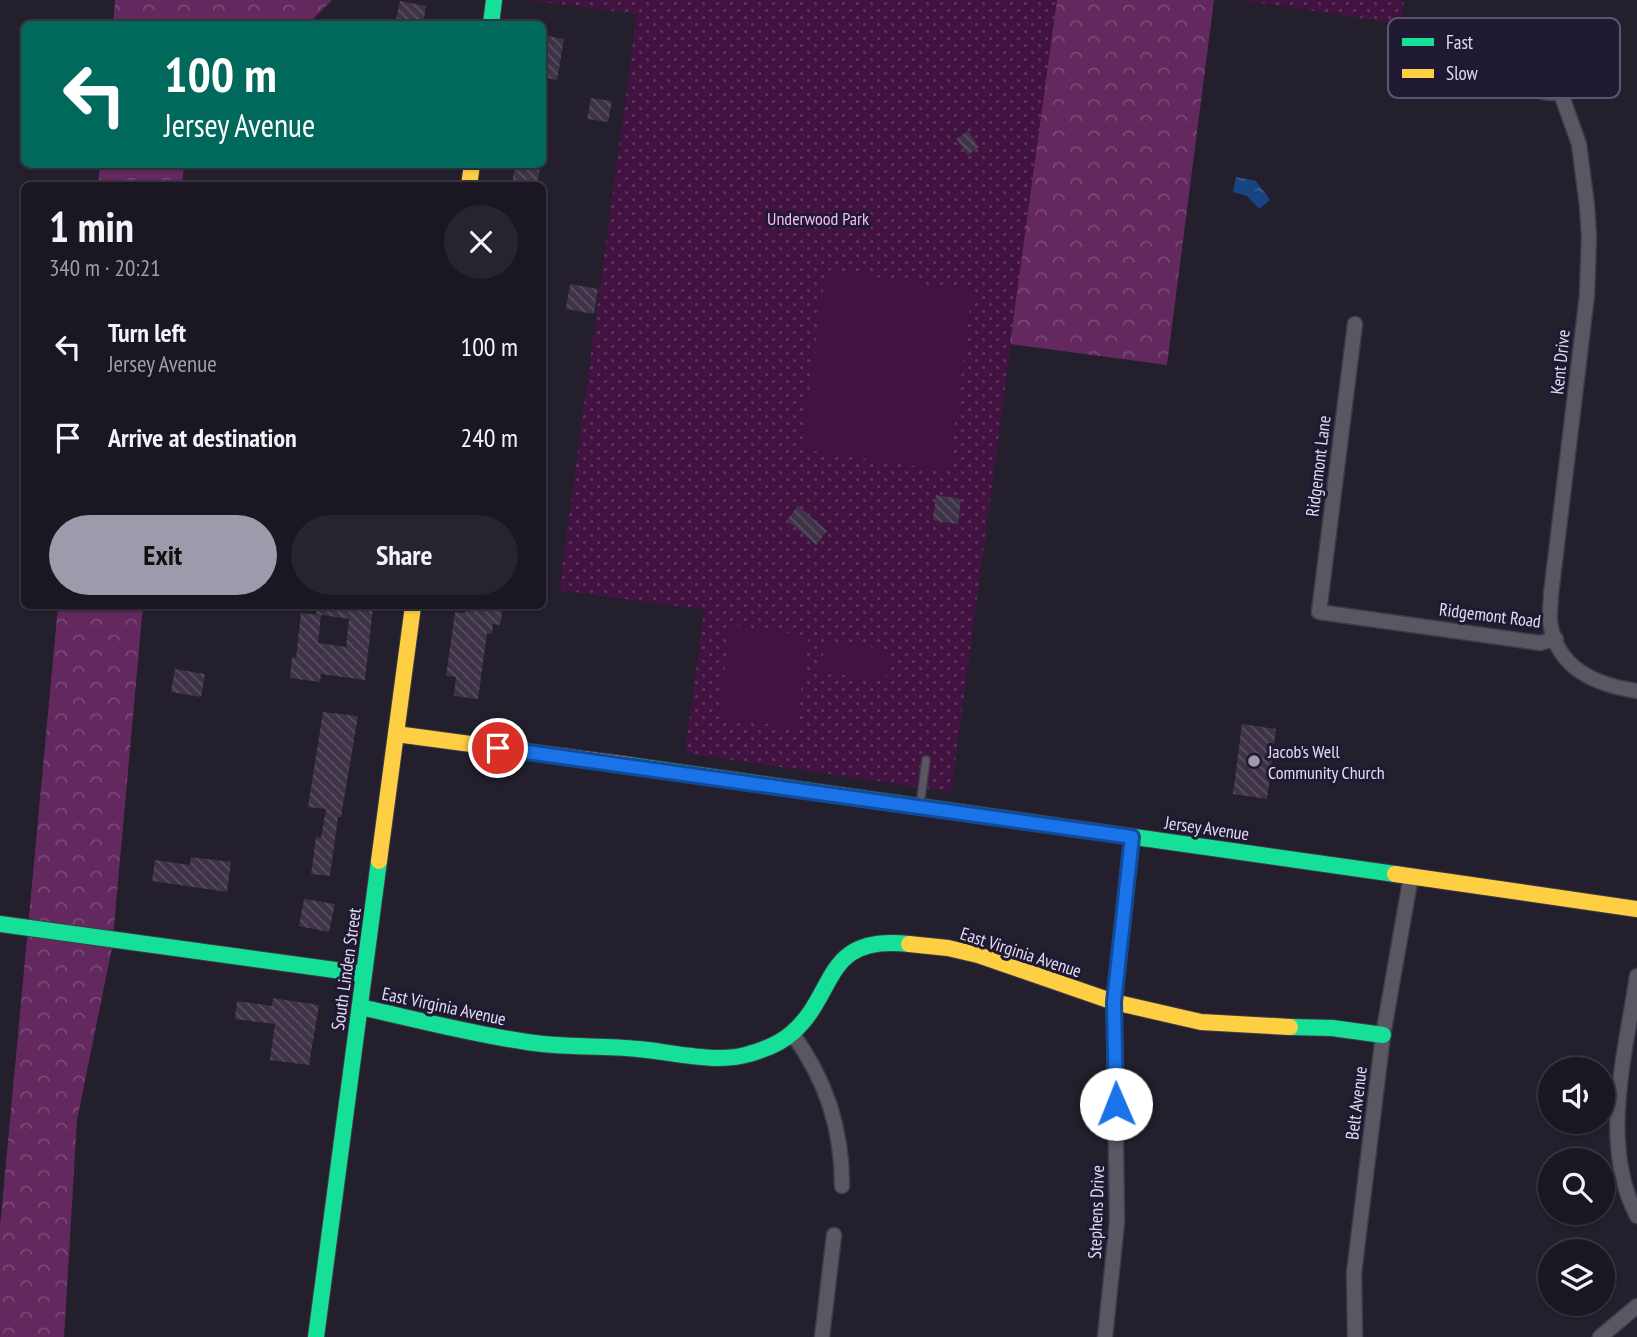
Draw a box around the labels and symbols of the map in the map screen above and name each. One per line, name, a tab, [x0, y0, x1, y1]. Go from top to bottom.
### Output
legend	[1388, 18, 1620, 98]
text: Fast	[1446, 30, 1474, 54]
text: Slow	[1446, 61, 1479, 85]
park label: Underwood Park	[767, 207, 869, 230]
street label: Kent Drive	[1545, 328, 1575, 396]
street label: Ridgemont Lane	[1300, 414, 1336, 518]
street label: Ridgemont Road	[1438, 597, 1542, 633]
pin	[468, 718, 528, 778]
place label: Jacob's Well Community Church	[1267, 740, 1385, 784]
marker: Jacob's Well Community Church	[1246, 753, 1262, 769]
street label: Jersey Avenue	[1162, 811, 1251, 845]
street label: South Linden Street	[326, 906, 366, 1032]
street label: East Virginia Avenue	[958, 922, 1084, 982]
street label: East Virginia Avenue	[380, 982, 508, 1030]
street label: Belt Avenue	[1340, 1065, 1372, 1141]
position arrow	[1079, 1067, 1153, 1141]
street label: Stephens Drive	[1083, 1165, 1109, 1259]

